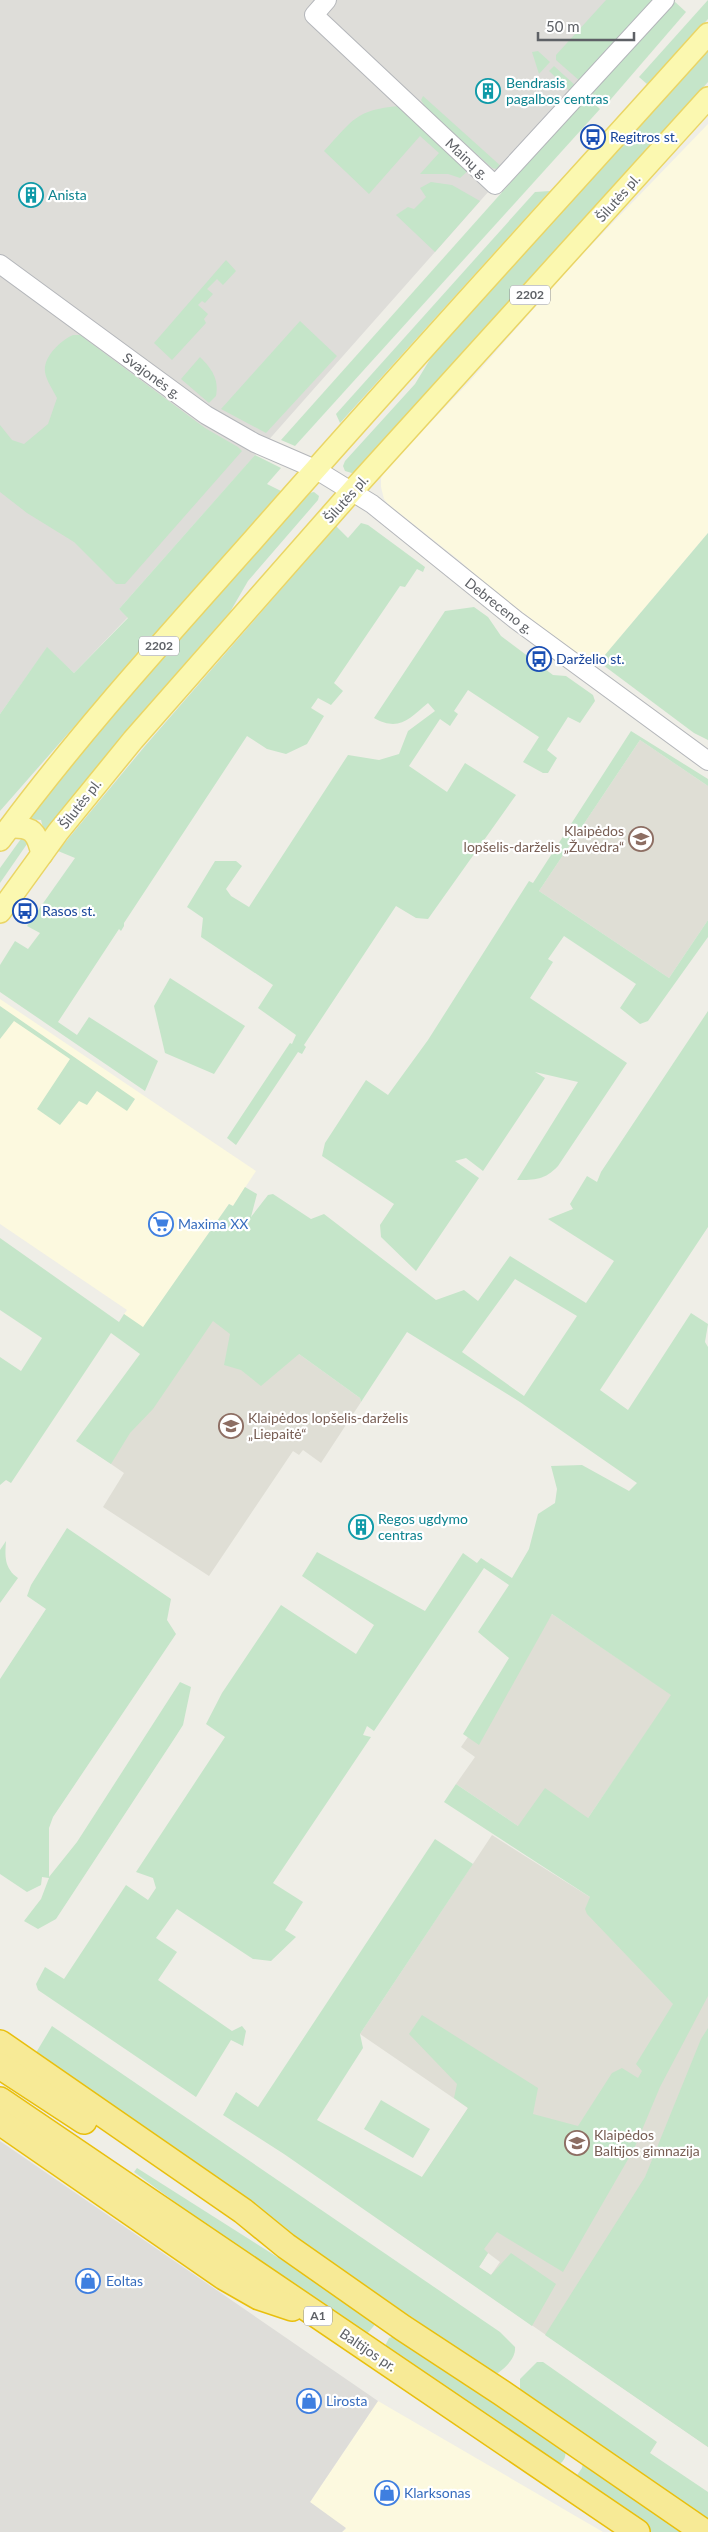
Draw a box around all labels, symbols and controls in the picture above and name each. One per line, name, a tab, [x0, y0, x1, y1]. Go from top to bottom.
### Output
scale bar	[538, 10, 634, 42]
text: 50 m	[546, 17, 580, 35]
place label: Bendrasis pagalbos centras	[506, 74, 608, 107]
building icon: Bendrasis pagalbos centras	[475, 78, 501, 104]
bus stop icon: Regitros st.	[580, 124, 606, 150]
place label: Regitros st.	[610, 128, 678, 145]
street label: Mainų g.	[442, 134, 492, 183]
street label: Šilutės pl.	[592, 170, 644, 225]
building icon: Anista	[18, 182, 44, 208]
place label: Anista	[48, 186, 87, 203]
road number: 2202	[510, 286, 550, 304]
street label: Svajonės g.	[120, 349, 185, 402]
street label: Šilutės pl.	[320, 471, 372, 526]
street label: Debreceno g.	[462, 574, 537, 638]
road number: 2202	[139, 636, 179, 656]
bus stop icon: Darželio st.	[526, 646, 552, 672]
place label: Darželio st.	[556, 650, 625, 667]
street label: Šilutės pl.	[55, 775, 104, 832]
place label: Klaipėdos lopšelis-darželis „Žuvėdra“	[464, 822, 624, 855]
school or university icon: Klaipėdos lopšelis-darželis „Žuvėdra“	[628, 826, 654, 852]
bus stop icon: Rasos st.	[12, 898, 38, 924]
place label: Rasos st.	[42, 902, 96, 919]
supermarket icon: Maxima XX	[148, 1211, 174, 1237]
place label: Maxima XX	[178, 1215, 248, 1232]
place label: Klaipėdos lopšelis-darželis „Liepaitė“	[248, 1409, 408, 1442]
school or university icon: Klaipėdos lopšelis-darželis „Liepaitė“	[218, 1413, 244, 1439]
place label: Regos ugdymo centras	[378, 1510, 468, 1543]
building icon: Regos ugdymo centras	[348, 1514, 374, 1540]
place label: Klaipėdos Baltijos gimnazija	[594, 2126, 700, 2159]
school or university icon: Klaipėdos Baltijos gimnazija	[564, 2130, 590, 2156]
shop icon: Eoltas	[75, 2268, 101, 2294]
place label: Eoltas	[106, 2272, 143, 2289]
road number: A1	[304, 2306, 332, 2326]
street label: Baltijos pr.	[337, 2325, 400, 2375]
shop icon: Lirosta	[296, 2388, 322, 2414]
place label: Lirosta	[326, 2392, 367, 2409]
shop icon: Klarksonas	[374, 2480, 400, 2506]
place label: Klarksonas	[404, 2484, 471, 2501]

